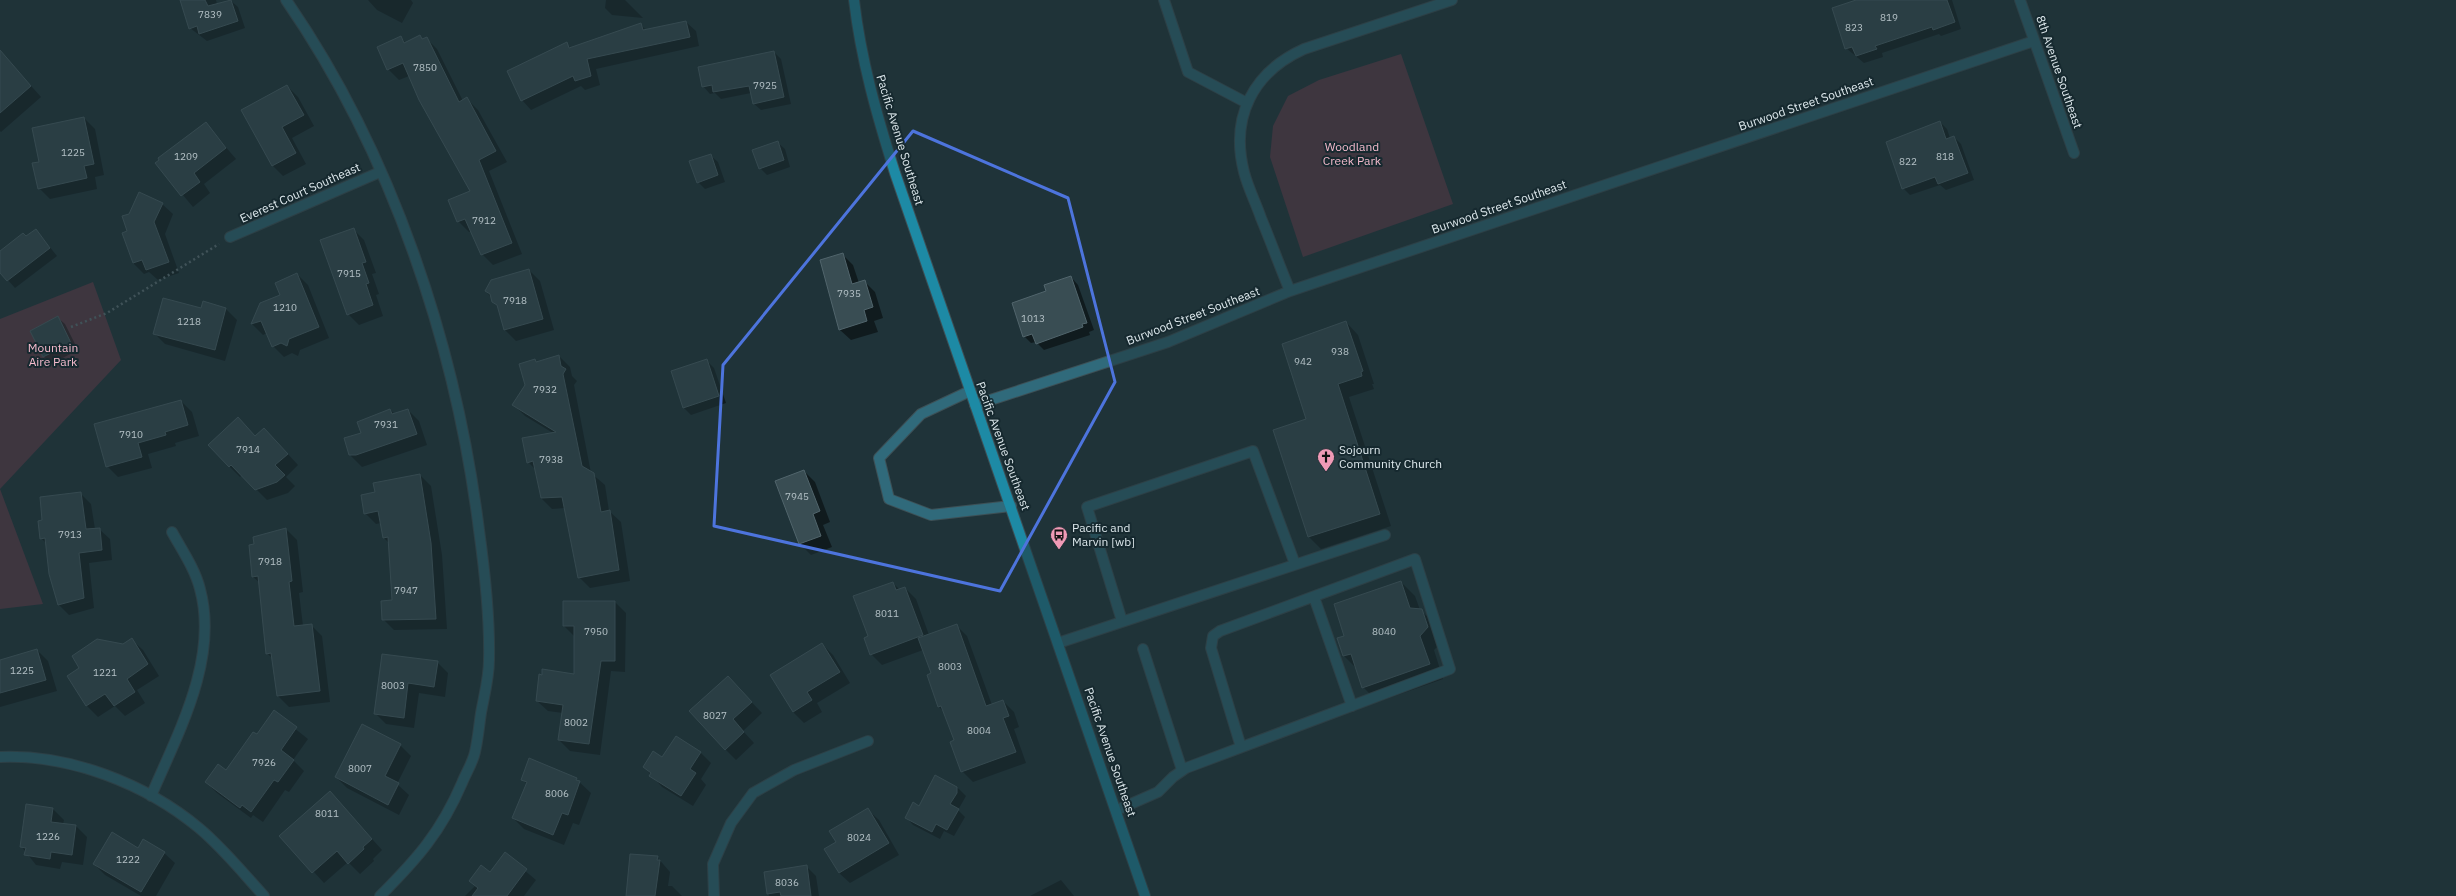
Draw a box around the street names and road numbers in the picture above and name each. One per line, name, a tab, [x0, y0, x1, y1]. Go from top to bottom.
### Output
street label: 8th Avenue Southeast	[2033, 13, 2086, 130]
street label: Pacific Avenue Southeast	[873, 73, 927, 207]
street label: Burwood Street Southeast	[1736, 73, 1875, 134]
street label: Everest Court Southeast	[237, 159, 362, 226]
street label: Burwood Street Southeast	[1429, 176, 1568, 237]
street label: Burwood Street Southeast	[1124, 283, 1262, 348]
street label: Pacific Avenue Southeast	[973, 380, 1034, 512]
street label: Pacific Avenue Southeast	[1081, 685, 1140, 818]

